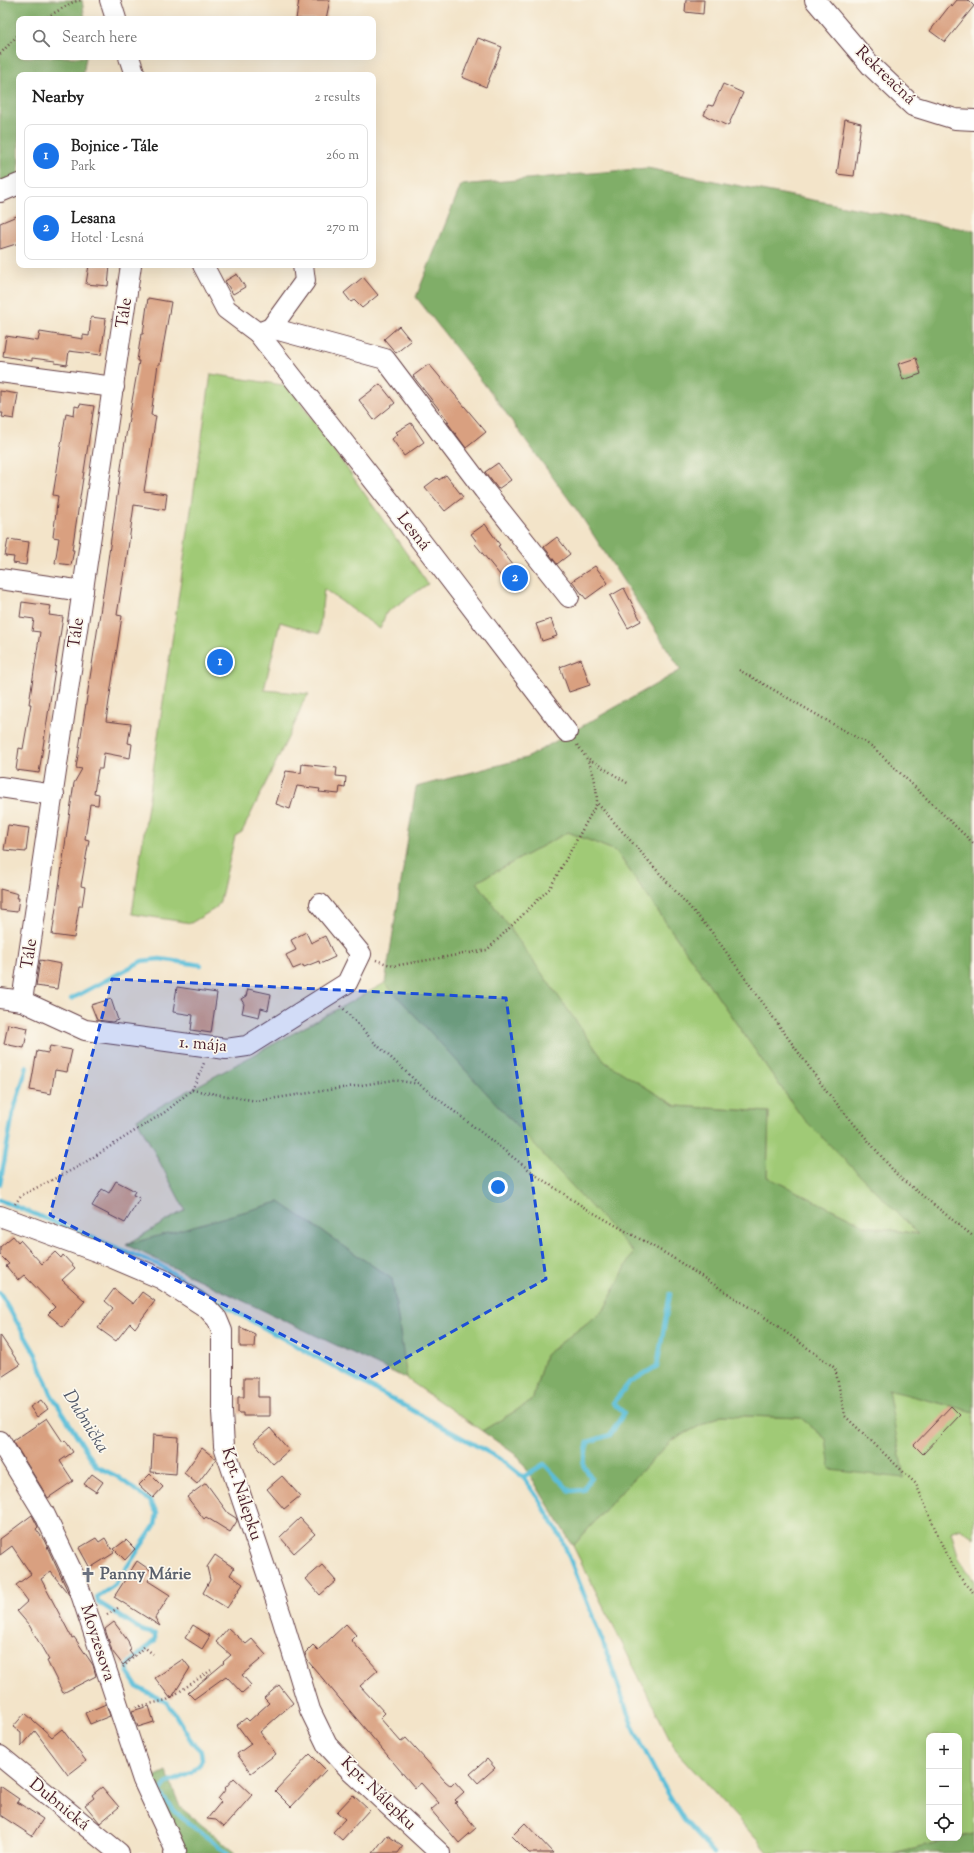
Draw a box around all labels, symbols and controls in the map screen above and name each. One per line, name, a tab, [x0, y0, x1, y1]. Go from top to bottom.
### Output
search box	[16, 16, 376, 60]
icon: search	[30, 27, 52, 49]
text: Search here	[62, 28, 137, 49]
street label: Rekreačná	[849, 41, 921, 111]
text: Nearby	[32, 86, 84, 110]
text: 2 results	[315, 89, 360, 107]
text: Bojnice - Tále	[71, 137, 158, 158]
text: 1	[44, 147, 48, 165]
text: 260 m	[326, 147, 359, 165]
text: Park	[71, 158, 96, 176]
text: Lesana	[71, 209, 116, 230]
text: 2	[43, 219, 49, 237]
text: 270 m	[326, 219, 359, 237]
text: Hotel · Lesná	[71, 230, 144, 248]
street label: Tále	[111, 296, 139, 330]
street label: Lesná	[390, 508, 436, 556]
pin: 2	[502, 563, 528, 593]
street label: Tále	[63, 616, 91, 650]
pin: 1	[207, 647, 233, 677]
street label: Tále	[16, 937, 44, 971]
street label: 1. mája	[178, 1031, 228, 1059]
your location	[488, 1177, 508, 1197]
water label: Dubnička	[55, 1385, 115, 1459]
street label: Kpt. Nálepku	[215, 1444, 267, 1544]
place label: Panny Márie	[100, 1563, 191, 1587]
church icon: Panny Márie	[79, 1566, 97, 1584]
street label: Moyzesova	[73, 1602, 121, 1685]
map controls	[926, 1733, 962, 1841]
button: +	[926, 1733, 962, 1769]
street label: Kpt. Nálepku	[335, 1752, 421, 1836]
button: −	[926, 1769, 962, 1805]
street label: Dubnická	[24, 1773, 95, 1837]
button: locate	[926, 1805, 962, 1841]

